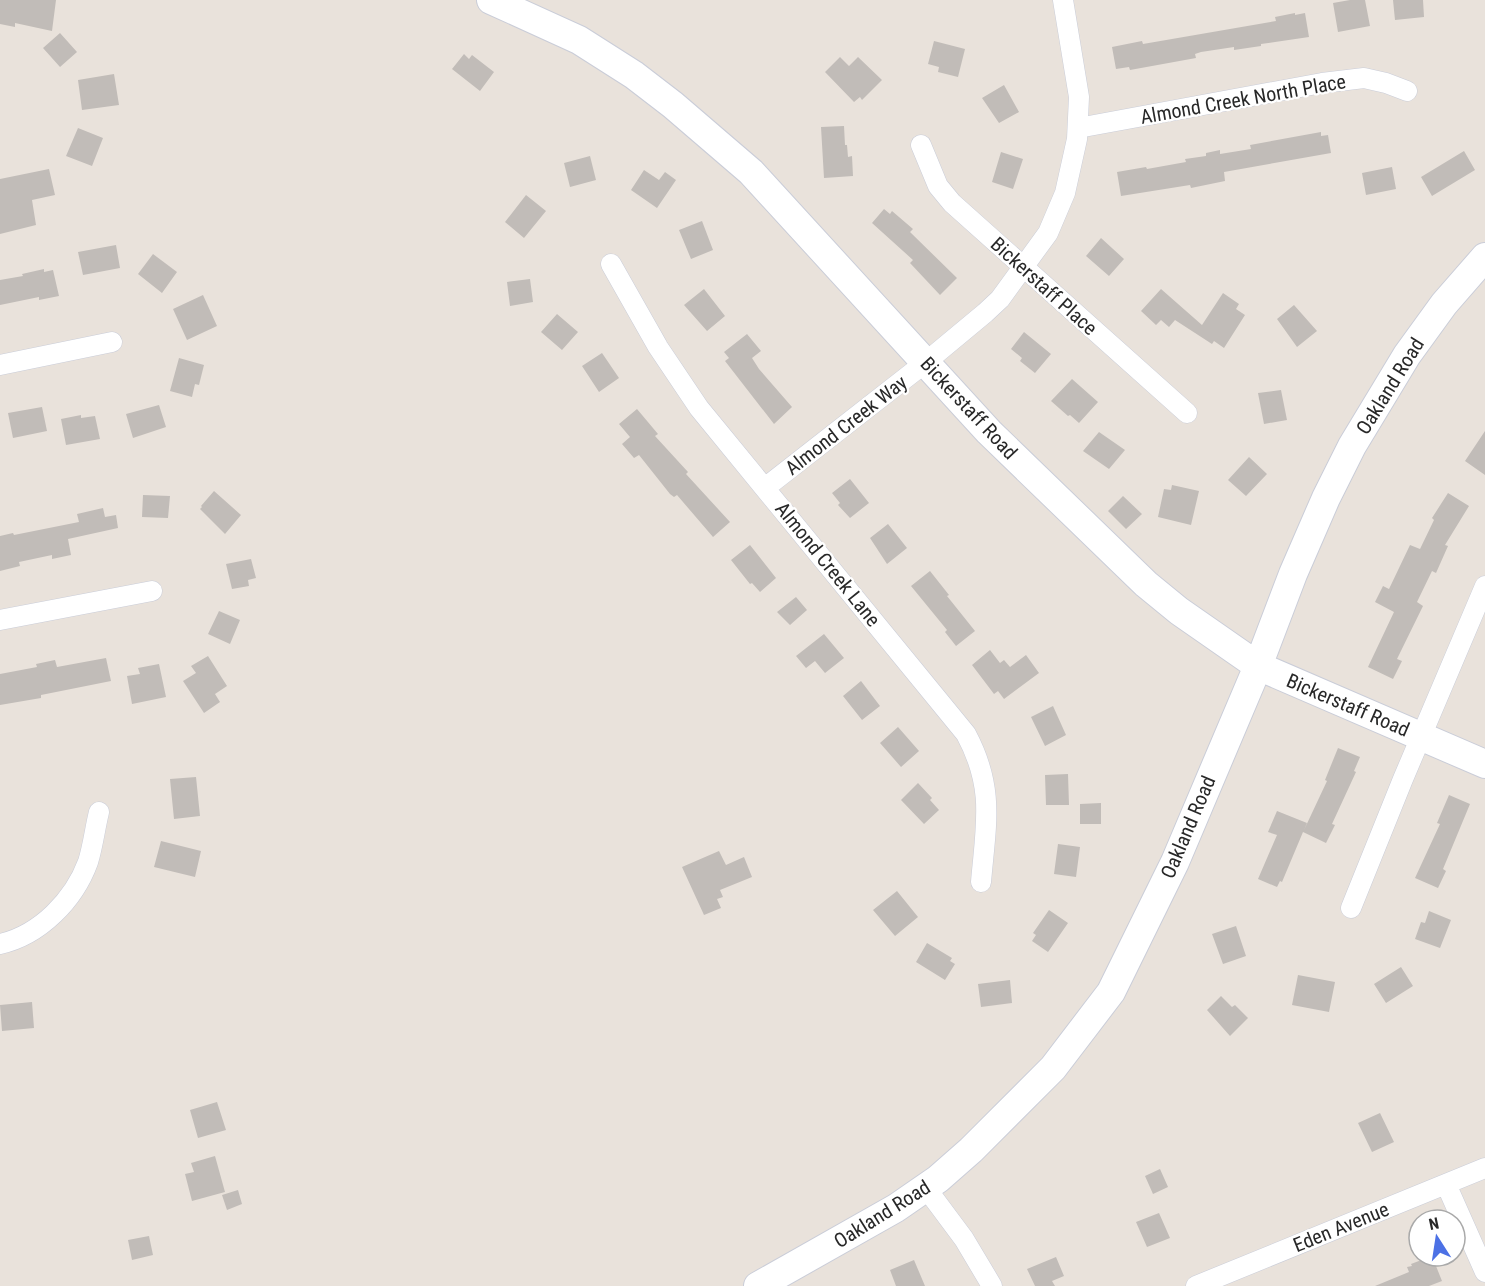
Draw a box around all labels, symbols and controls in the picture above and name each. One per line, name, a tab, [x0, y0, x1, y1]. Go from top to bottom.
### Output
street label: Almond Creek North Place	[1138, 69, 1348, 129]
street label: Bickerstaff Place	[986, 232, 1102, 340]
street label: Oakland Road	[1351, 333, 1429, 439]
street label: Bickerstaff Road	[916, 352, 1022, 464]
street label: Almond Creek Way	[780, 370, 912, 480]
street label: Almond Creek Lane	[770, 497, 886, 631]
street label: Bickerstaff Road	[1283, 668, 1413, 742]
street label: Oakland Road	[1156, 772, 1220, 882]
street label: Oakland Road	[829, 1175, 935, 1253]
street label: Eden Avenue	[1290, 1197, 1392, 1257]
north arrow	[1407, 1208, 1467, 1268]
text: N	[1427, 1214, 1441, 1234]

